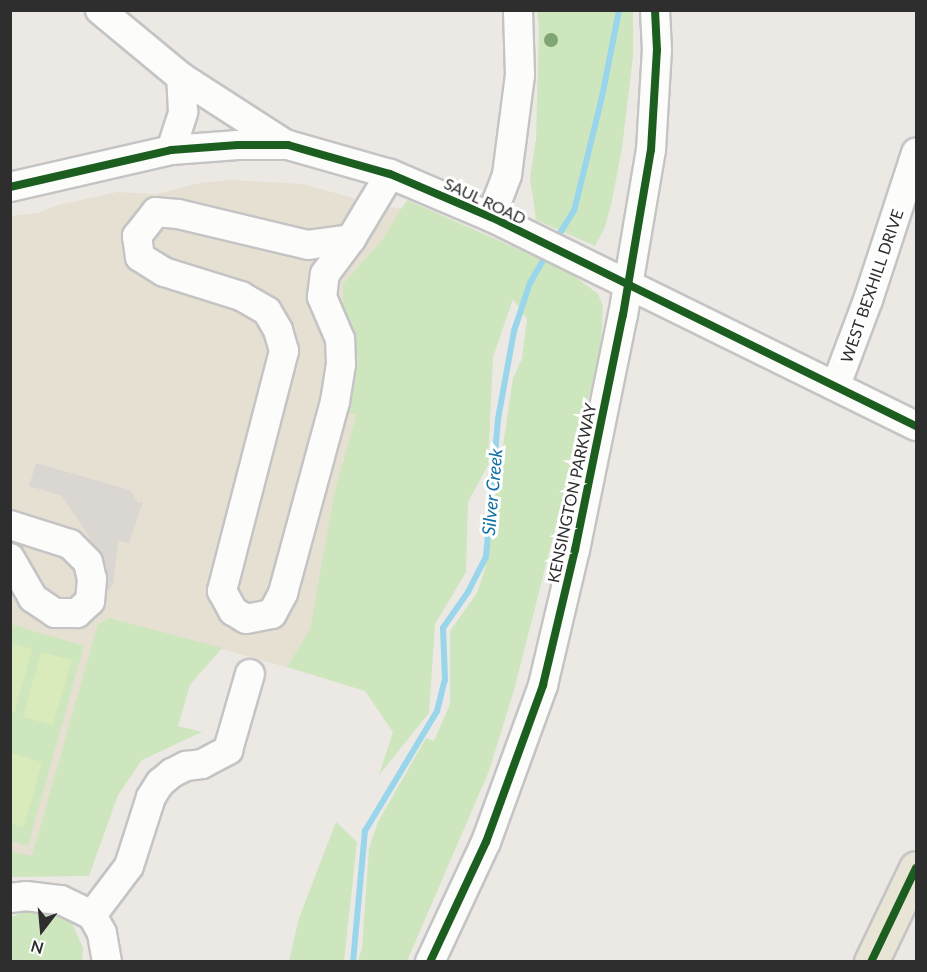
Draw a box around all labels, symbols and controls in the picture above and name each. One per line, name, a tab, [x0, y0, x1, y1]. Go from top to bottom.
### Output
street label: SAUL ROAD	[441, 174, 529, 228]
street label: WEST BEXHILL DRIVE	[837, 206, 907, 366]
street label: KENSINGTON PARKWAY	[544, 402, 600, 584]
water label: Silver Creek	[477, 448, 507, 536]
north arrow	[12, 900, 72, 960]
text: N	[28, 937, 45, 959]

